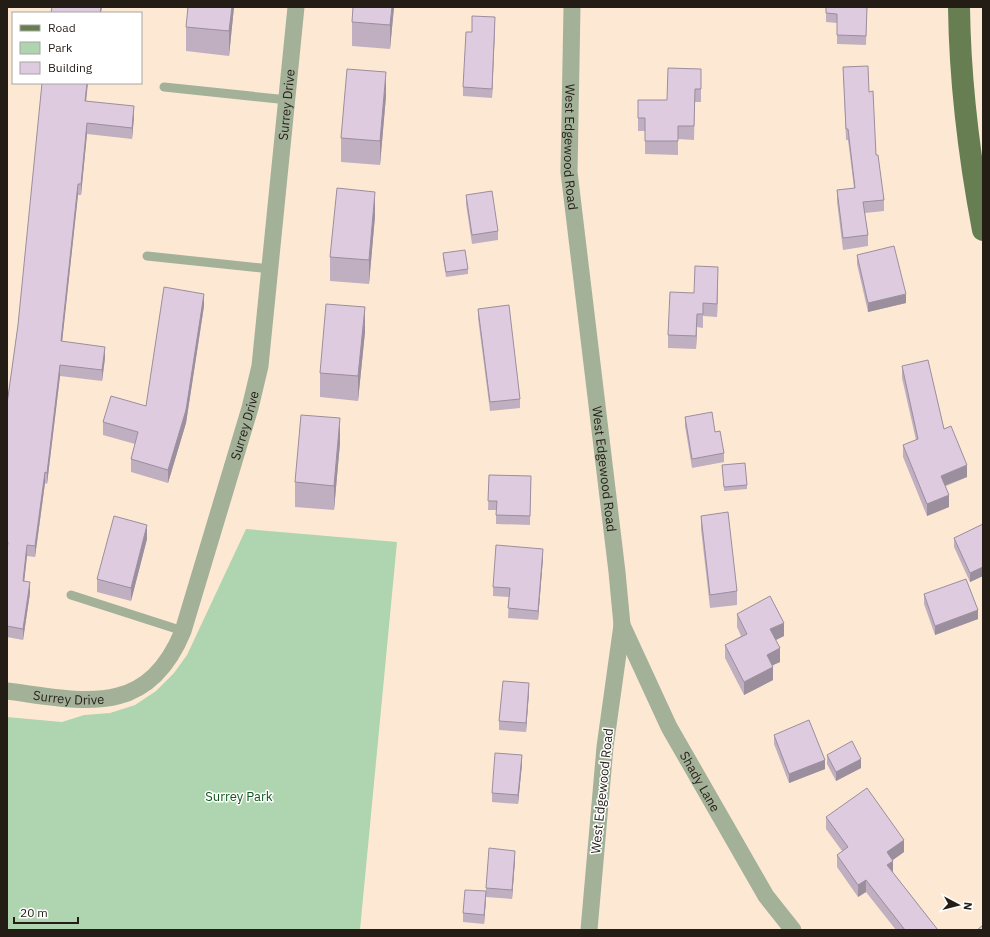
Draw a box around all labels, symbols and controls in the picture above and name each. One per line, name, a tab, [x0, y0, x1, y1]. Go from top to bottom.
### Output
legend	[12, 12, 142, 84]
text: Road	[48, 20, 76, 35]
text: Park	[48, 40, 73, 55]
text: Building	[48, 60, 93, 75]
street label: Surrey Drive	[274, 68, 298, 141]
street label: West Edgewood Road	[560, 84, 582, 211]
street label: Surrey Drive	[226, 389, 262, 462]
street label: West Edgewood Road	[589, 405, 621, 533]
street label: Surrey Drive	[32, 686, 105, 708]
street label: West Edgewood Road	[587, 727, 617, 855]
street label: Shady Lane	[676, 748, 724, 815]
park label: Surrey Park	[205, 788, 273, 805]
north arrow	[938, 885, 978, 925]
scale bar	[14, 899, 78, 925]
text: N	[960, 901, 975, 911]
text: 20 m	[20, 905, 48, 920]

